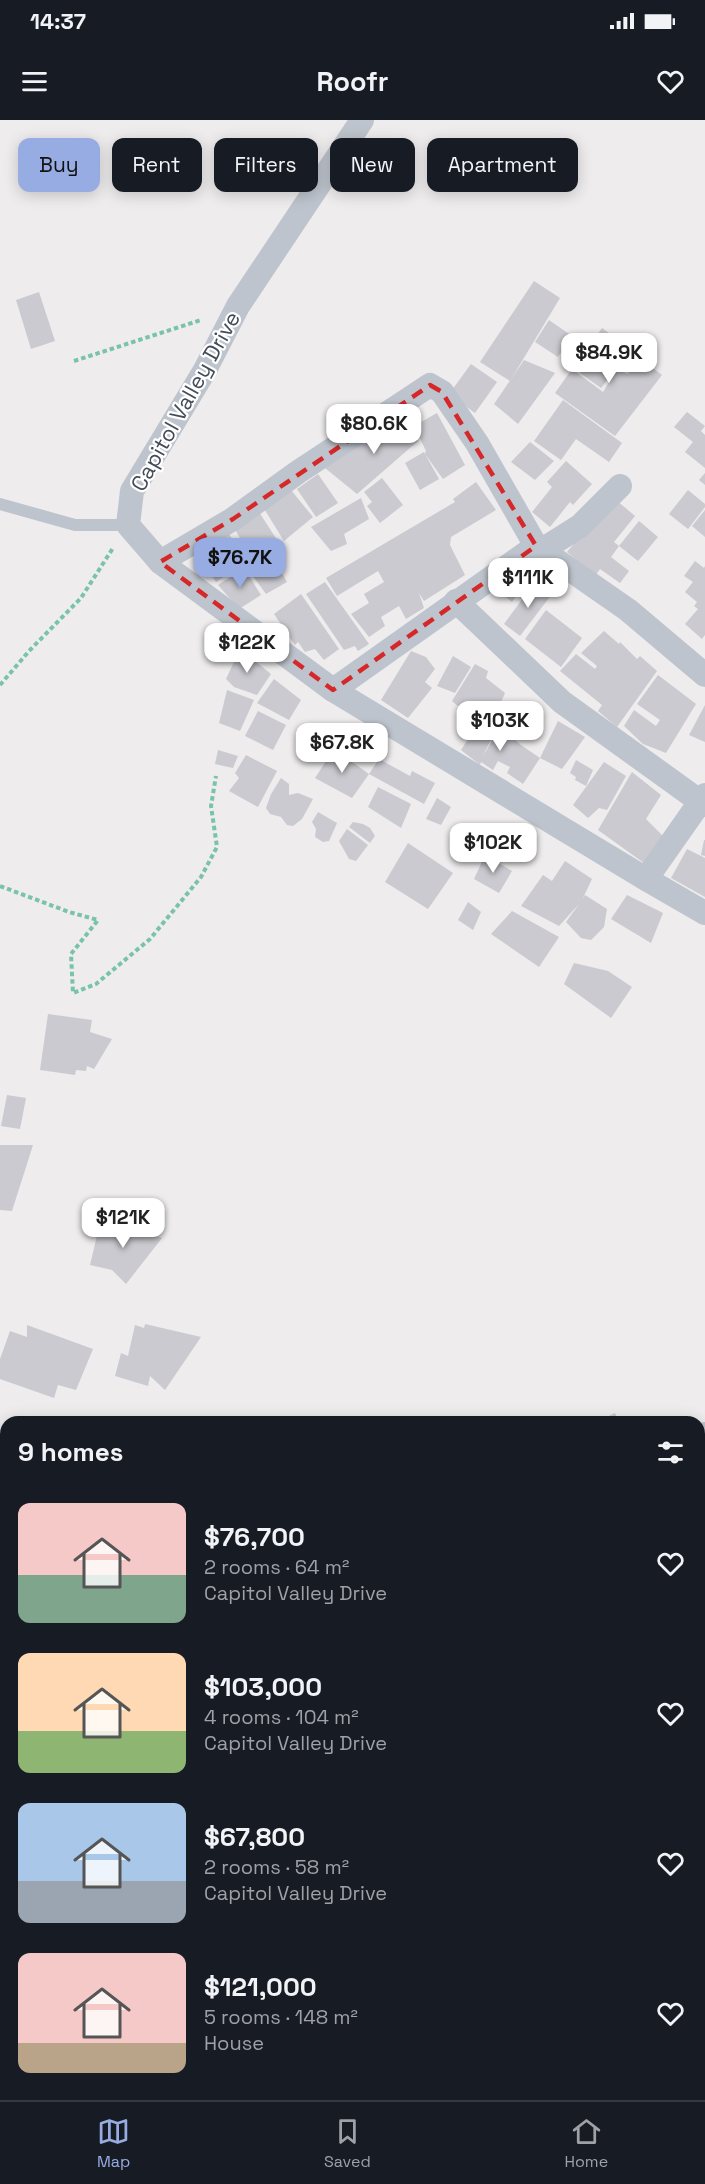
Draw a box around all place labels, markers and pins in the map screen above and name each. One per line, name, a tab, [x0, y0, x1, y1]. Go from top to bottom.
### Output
pin: $84.9K	[560, 333, 658, 384]
pin: $80.6K	[325, 404, 423, 455]
pin: $76.7K	[191, 538, 289, 589]
pin: $111K	[486, 558, 570, 609]
pin: $122K	[205, 623, 289, 674]
pin: $103K	[458, 701, 542, 752]
pin: $67.8K	[293, 723, 391, 774]
pin: $102K	[451, 823, 535, 874]
pin: $121K	[81, 1198, 165, 1249]

